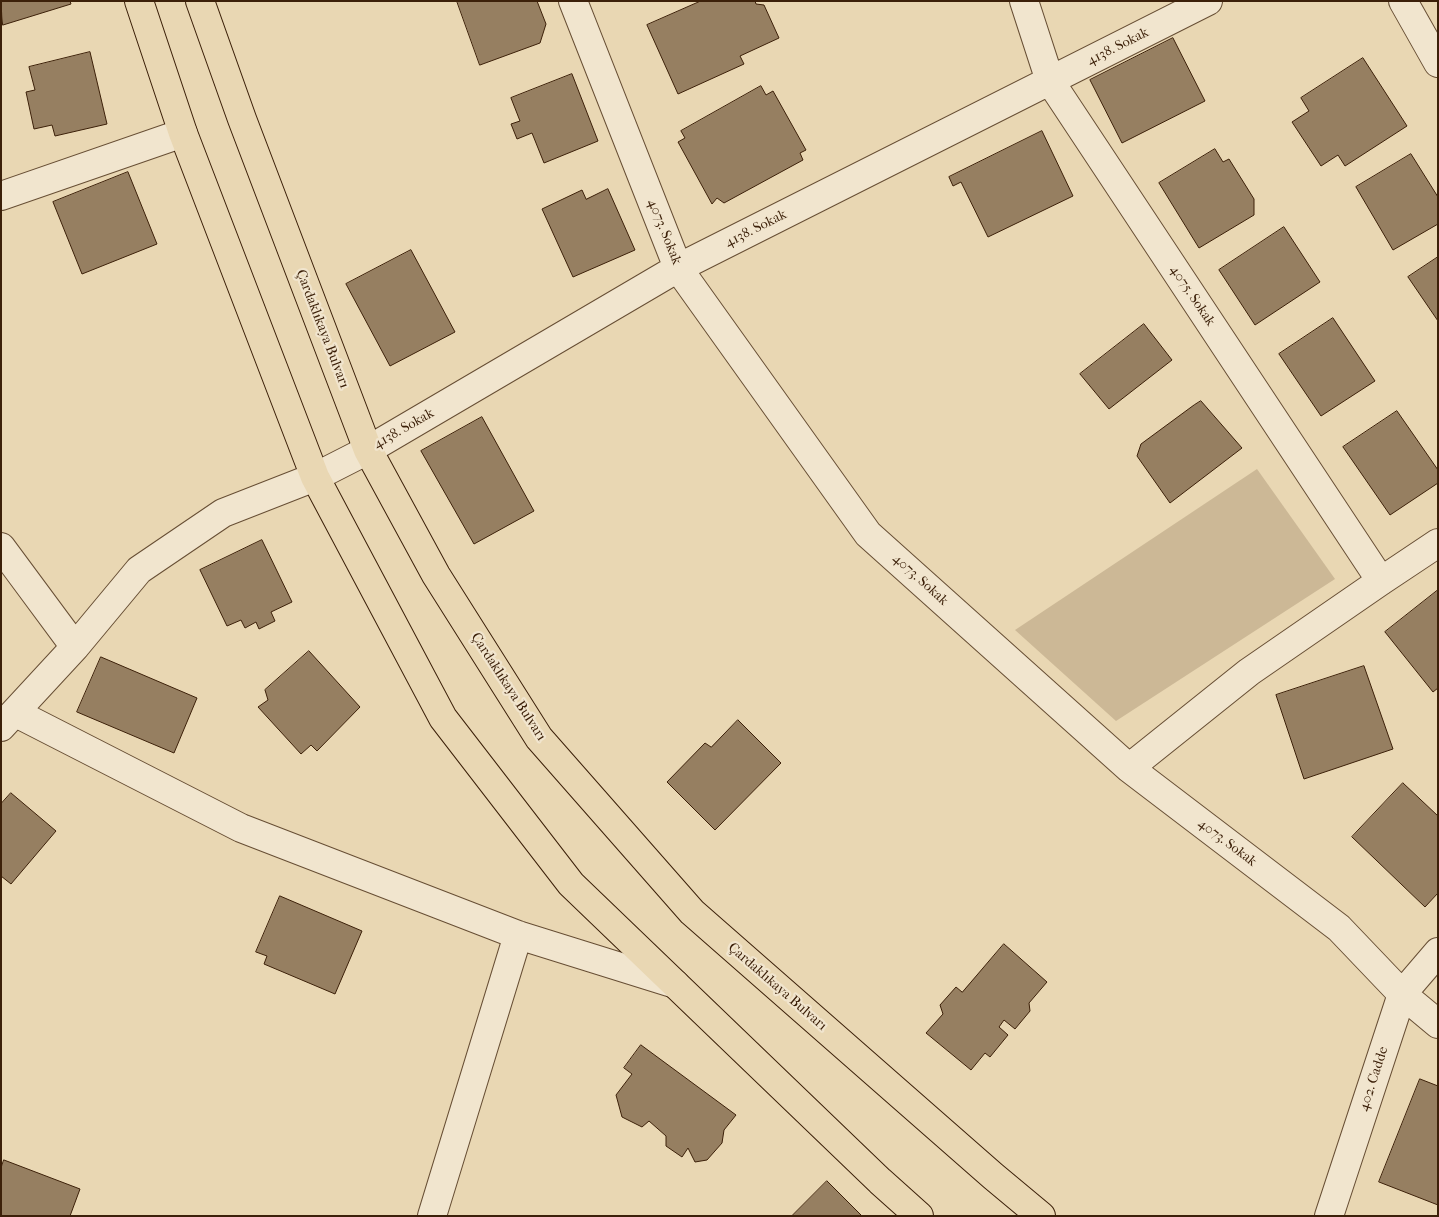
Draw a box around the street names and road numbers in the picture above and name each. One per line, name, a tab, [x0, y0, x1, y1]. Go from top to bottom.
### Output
street label: 4138. Sokak	[1084, 24, 1152, 70]
street label: 4073. Sokak	[643, 197, 685, 267]
street label: 4138. Sokak	[722, 206, 790, 252]
street label: 4075. Sokak	[1166, 262, 1218, 330]
street label: Çardaklıkaya Bulvarı	[292, 267, 352, 391]
street label: 4138. Sokak	[371, 405, 437, 453]
street label: 4073. Sokak	[889, 551, 951, 609]
street label: Çardaklıkaya Bulvarı	[467, 630, 549, 744]
street label: 4073. Sokak	[1194, 815, 1260, 871]
street label: Çardaklıkaya Bulvarı	[724, 940, 830, 1034]
street label: 402. Cadde	[1356, 1045, 1392, 1113]

